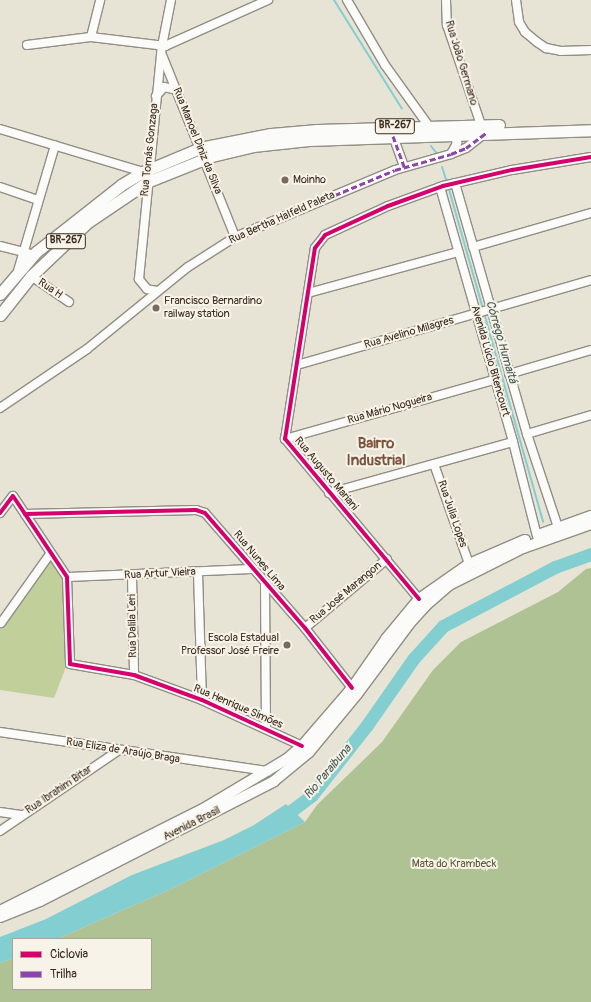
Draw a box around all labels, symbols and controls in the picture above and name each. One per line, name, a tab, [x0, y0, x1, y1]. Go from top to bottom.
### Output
street label: Rua João Germano	[442, 19, 480, 107]
street label: Rua Manoel Diniz da Silva	[170, 86, 224, 196]
street label: Rua Tomás Gonzaga	[139, 103, 161, 197]
road number: BR-267	[374, 118, 416, 134]
place label: Moinho	[293, 173, 326, 187]
marker: Moinho	[280, 175, 290, 185]
street label: Rua Bertha Halfeld Paleta	[227, 189, 337, 247]
road number: BR-267	[45, 233, 87, 249]
street label: Rua H	[35, 276, 65, 302]
place label: Francisco Bernardino railway station	[164, 295, 262, 321]
water label: Córrego Humaitá	[482, 299, 520, 385]
marker: Francisco Bernardino railway station	[151, 303, 161, 313]
street label: Avenida Lúcio Bitencourt	[468, 304, 512, 418]
street label: Rua Avelino Milagres	[363, 314, 455, 352]
street label: Rua Mário Nogueira	[346, 391, 434, 427]
street label: Rua Augusto Mariani	[291, 434, 361, 514]
district label: Bairro Industrial	[347, 434, 405, 469]
street label: Rua Julia Lopes	[434, 479, 470, 549]
street label: Rua Nunes Lima	[230, 528, 288, 594]
street label: Rua José Marangon	[308, 559, 384, 627]
street label: Rua Artur Vieira	[124, 566, 196, 582]
street label: Rua Dalila Leri	[126, 594, 140, 658]
place label: Escola Estadual Professor José Freire	[181, 632, 279, 658]
marker: Escola Estadual Professor José Freire	[282, 640, 292, 650]
street label: Rua Henrique Simões	[191, 682, 285, 732]
street label: Rua Eliza de Araújo Braga	[65, 735, 181, 767]
water label: Rio Paraibuna	[301, 742, 355, 802]
street label: Rua Ibrahim Bitar	[23, 763, 95, 817]
street label: Avenida Brasil	[161, 804, 223, 844]
park label: Mata do Krambeck	[412, 857, 496, 871]
legend	[12, 938, 152, 990]
text: Ciclovia	[50, 947, 88, 962]
text: Trilha	[50, 967, 77, 982]

